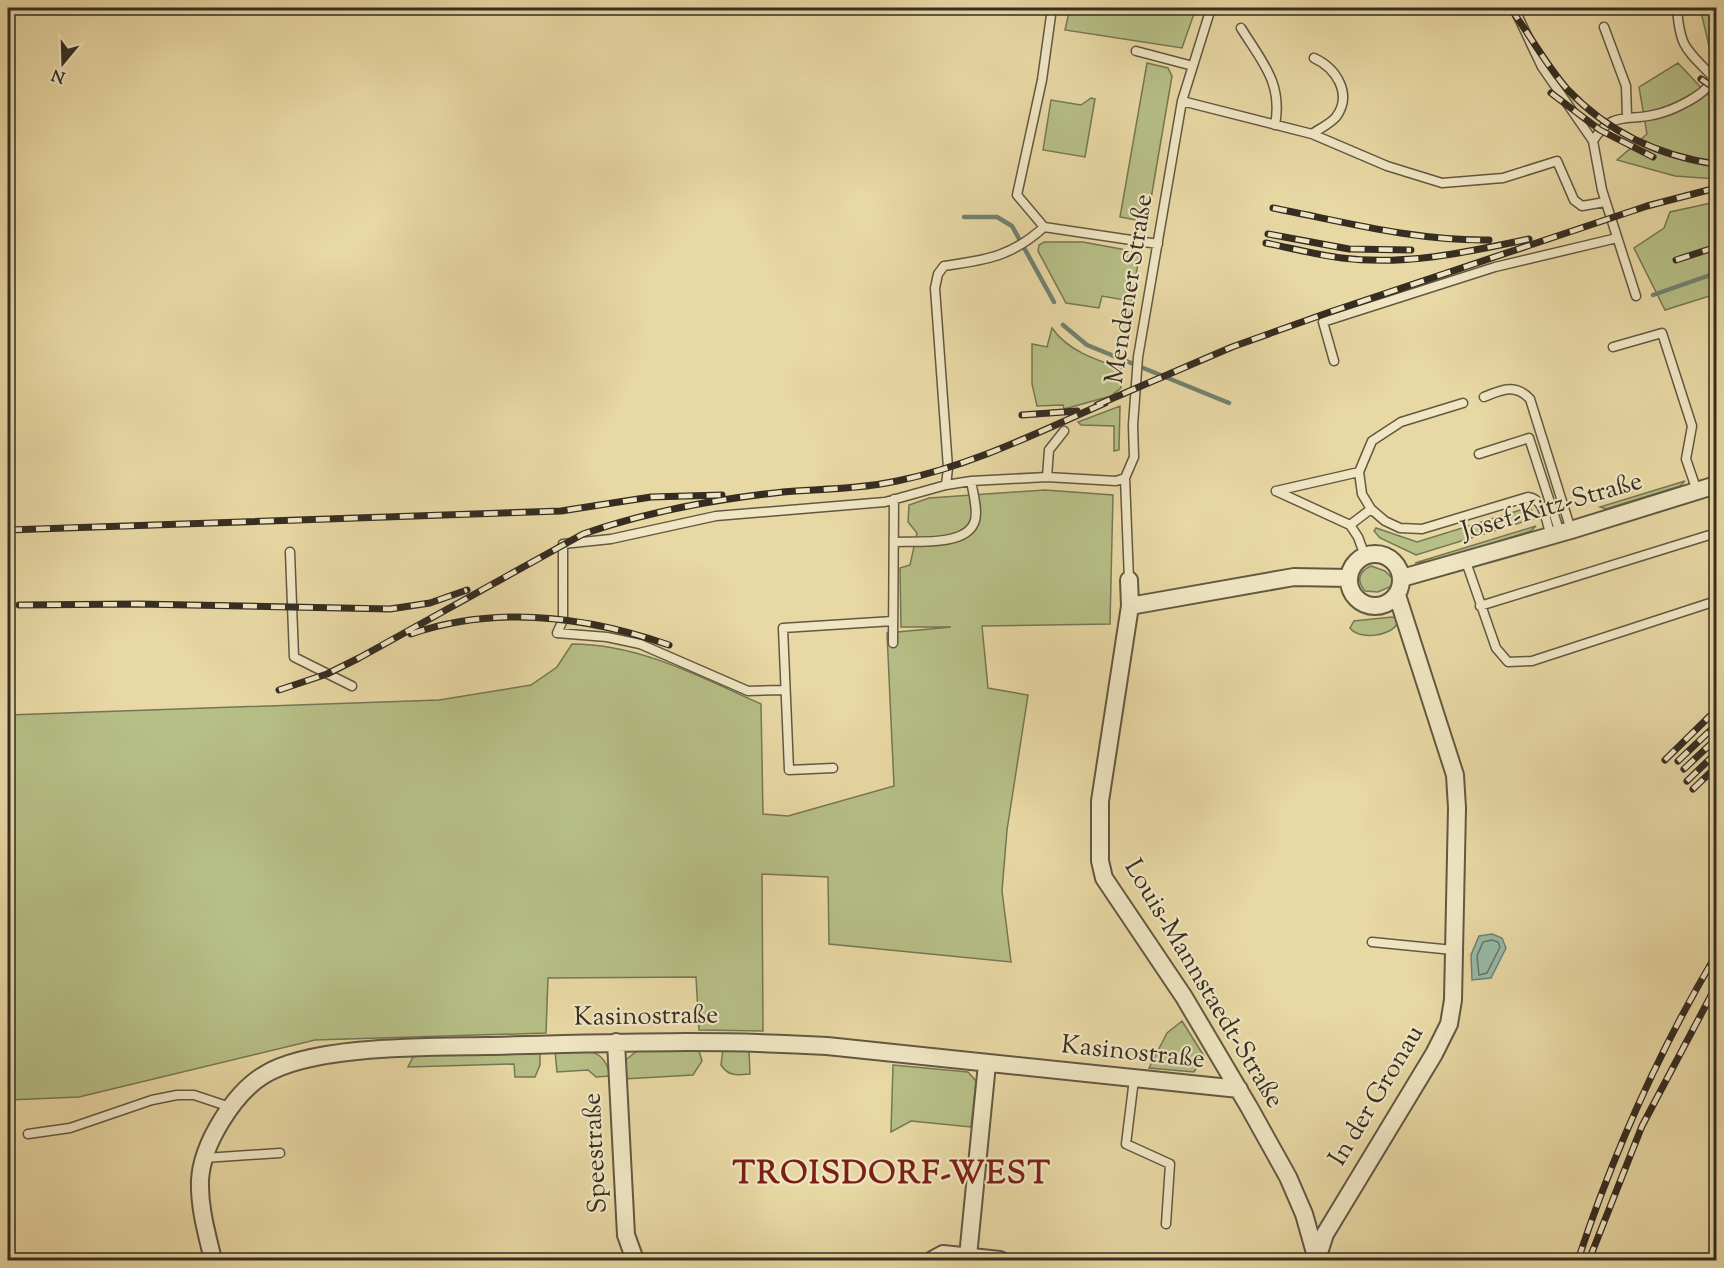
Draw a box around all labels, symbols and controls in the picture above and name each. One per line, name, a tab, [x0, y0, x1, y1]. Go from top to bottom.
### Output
north arrow	[33, 33, 93, 93]
text: N	[49, 62, 69, 88]
street label: Mendener Straße	[1097, 191, 1163, 387]
street label: Josef-Kitz-Straße	[1455, 463, 1647, 551]
street label: Louis-Mannstaedt-Straße	[1114, 853, 1292, 1115]
street label: Kasinostraße	[573, 997, 719, 1037]
street label: In der Gronau	[1320, 1019, 1434, 1173]
street label: Kasinostraße	[1059, 1027, 1207, 1079]
street label: Speestraße	[574, 1092, 618, 1214]
district label: TROISDORF-WEST	[733, 1152, 1051, 1198]

